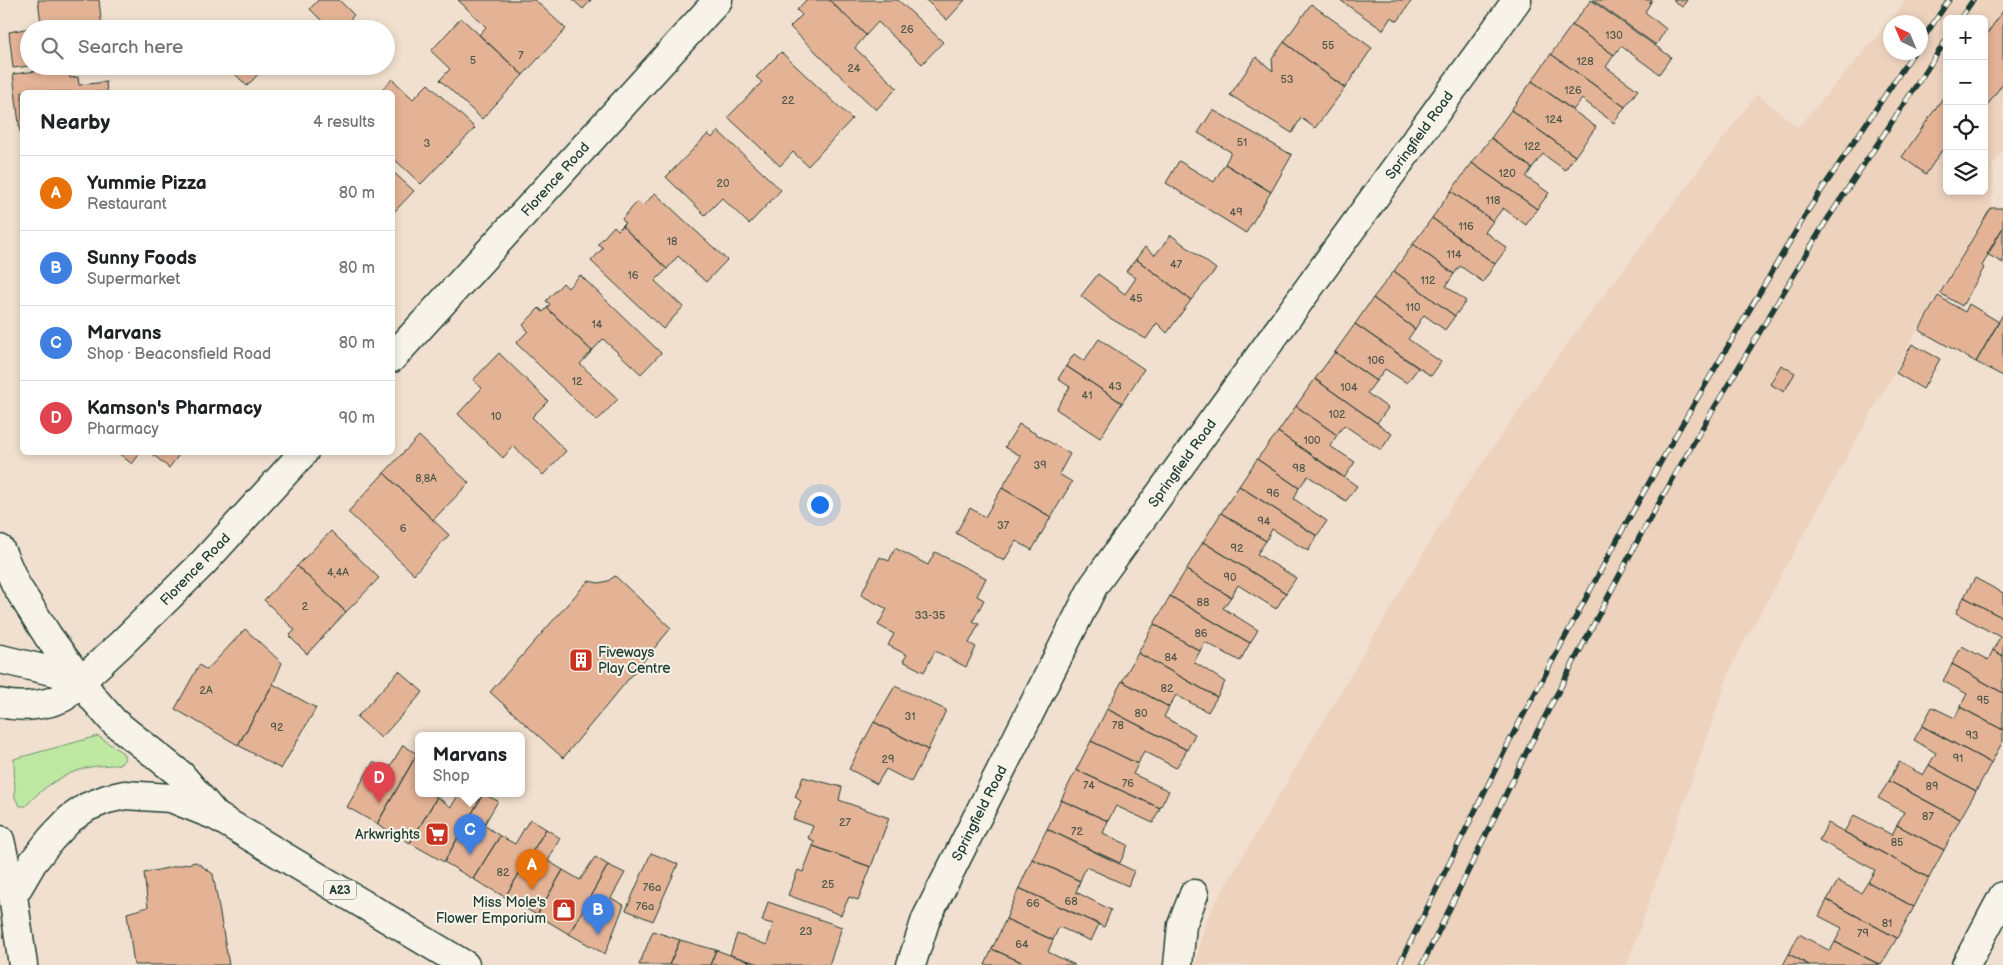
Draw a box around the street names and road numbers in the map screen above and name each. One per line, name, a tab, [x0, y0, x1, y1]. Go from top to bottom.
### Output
street label: Springfield Road	[1382, 88, 1457, 183]
street label: Florence Road	[518, 139, 593, 220]
street label: Springfield Road	[1145, 416, 1220, 511]
street label: Florence Road	[157, 530, 234, 609]
street label: Springfield Road	[948, 763, 1011, 864]
road number: A23	[324, 880, 356, 900]

